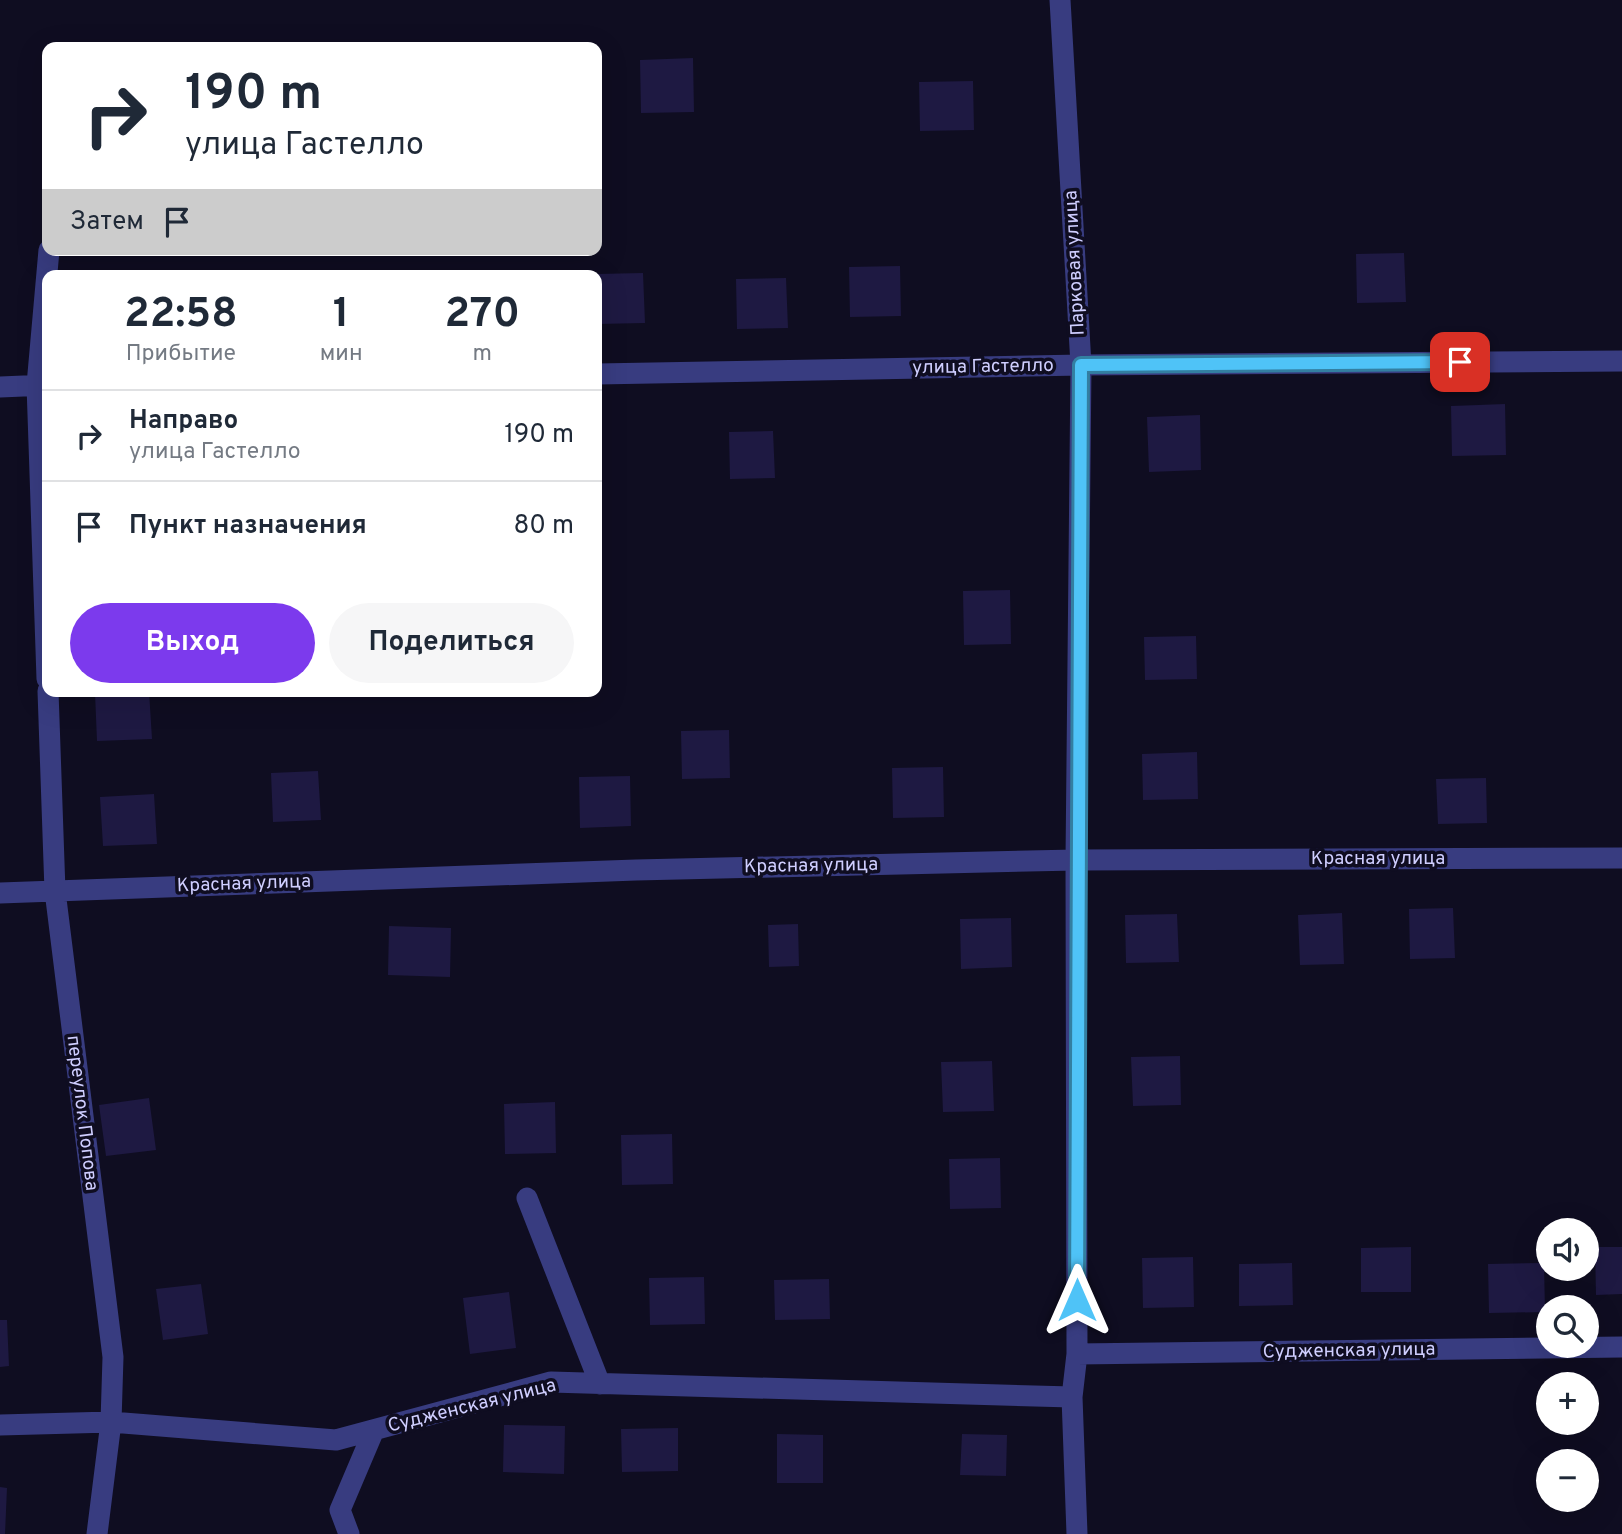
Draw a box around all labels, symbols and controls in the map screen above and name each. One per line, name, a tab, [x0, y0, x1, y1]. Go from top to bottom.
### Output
text: 190 m	[185, 65, 322, 127]
icon: right	[70, 70, 161, 161]
text: улица Гастелло	[185, 126, 424, 166]
street label: Парковая улица	[1059, 190, 1091, 336]
icon: arrive	[158, 203, 196, 241]
text: Затем	[70, 206, 144, 239]
text: 22:58	[124, 289, 238, 342]
text: 1	[333, 289, 349, 342]
text: 270	[445, 289, 520, 342]
pin	[1430, 332, 1490, 392]
text: Прибытие	[126, 340, 236, 369]
text: мин	[320, 340, 363, 369]
text: m	[473, 340, 492, 369]
icon: arrive	[1441, 343, 1479, 381]
street label: улица Гастелло	[912, 354, 1054, 380]
text: Направо	[129, 405, 238, 438]
icon: right	[70, 417, 108, 455]
text: 190 m	[504, 419, 574, 452]
text: улица Гастелло	[129, 438, 301, 467]
icon: arrive	[70, 508, 108, 546]
text: Пункт назначения	[129, 510, 367, 543]
text: 80 m	[514, 510, 574, 543]
button: Выход	[70, 603, 315, 683]
button: Поделиться	[329, 603, 574, 683]
street label: Красная улица	[1311, 847, 1445, 871]
street label: Красная улица	[744, 853, 878, 879]
street label: Красная улица	[176, 870, 312, 898]
street label: переулок Попова	[61, 1034, 103, 1192]
map controls	[1536, 1218, 1599, 1512]
button: sound	[1536, 1218, 1599, 1281]
position arrow	[1040, 1263, 1114, 1337]
button: search	[1536, 1295, 1599, 1358]
street label: Судженская улица	[1262, 1337, 1436, 1365]
button: +	[1536, 1372, 1599, 1435]
street label: Судженская улица	[385, 1373, 559, 1439]
button: −	[1536, 1449, 1599, 1512]

